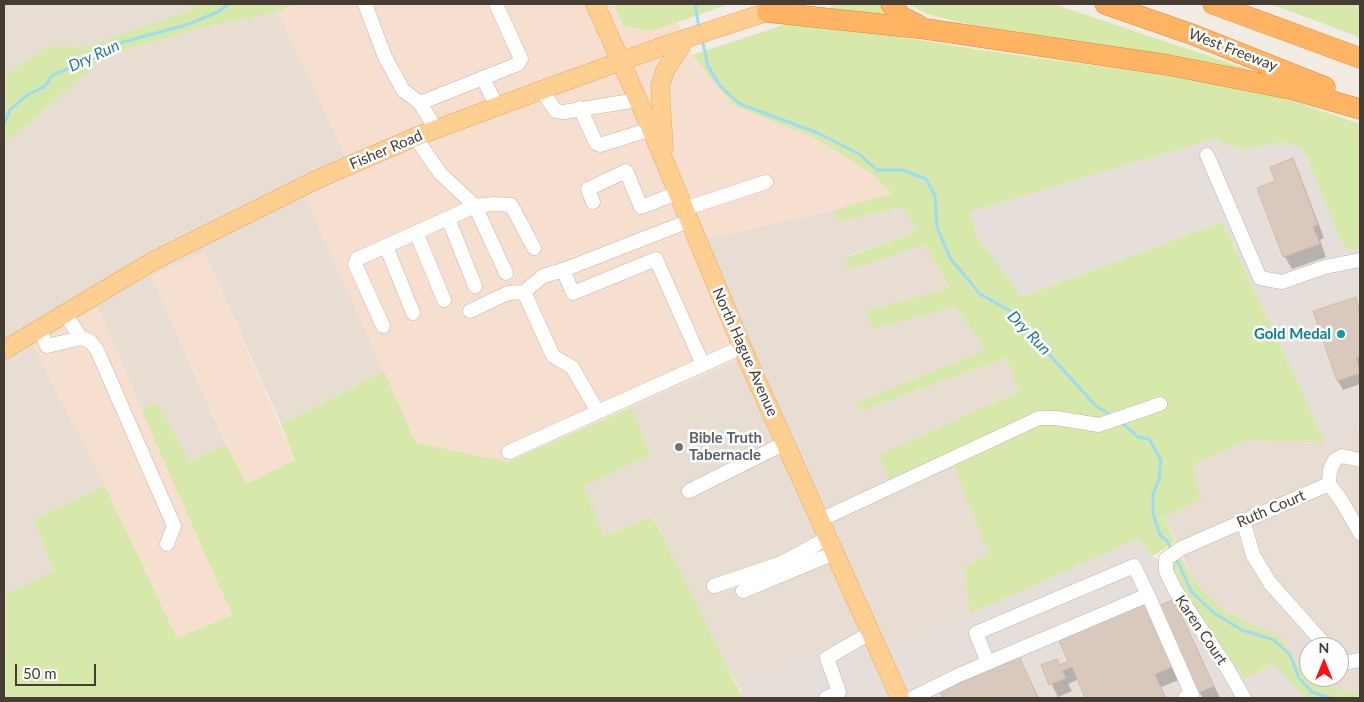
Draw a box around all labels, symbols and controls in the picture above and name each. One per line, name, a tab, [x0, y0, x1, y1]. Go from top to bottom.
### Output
street label: West Freeway	[1186, 25, 1280, 75]
water label: Dry Run	[65, 36, 123, 76]
street label: Fisher Road	[347, 127, 425, 173]
street label: North Hague Avenue	[709, 285, 781, 419]
water label: Dry Run	[1003, 307, 1055, 359]
place label: Gold Medal	[1254, 325, 1331, 343]
marker: Gold Medal	[1335, 328, 1347, 340]
place label: Bible Truth Tabernacle	[689, 429, 762, 464]
marker: Bible Truth Tabernacle	[673, 441, 685, 453]
street label: Ruth Court	[1234, 487, 1308, 531]
street label: Karen Court	[1171, 592, 1231, 668]
north arrow	[1299, 637, 1349, 687]
text: N	[1319, 639, 1329, 656]
scale bar	[18, 654, 99, 686]
text: 50 m	[23, 664, 57, 682]

